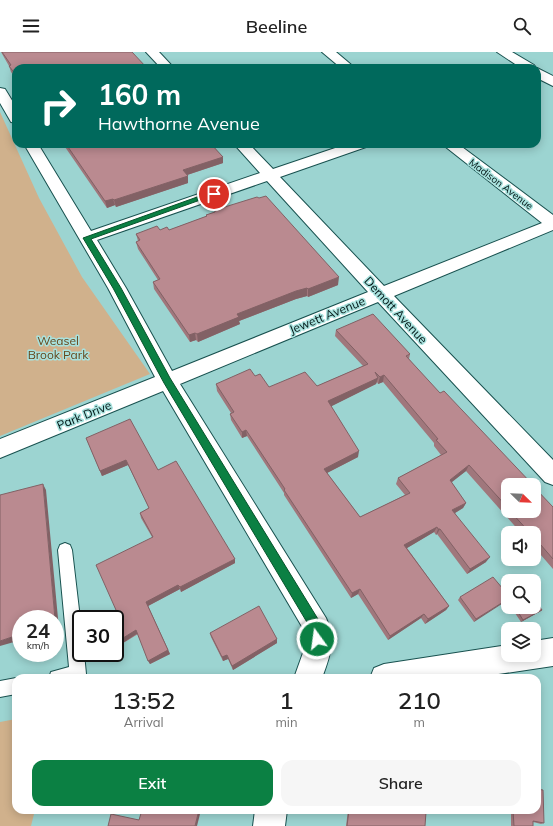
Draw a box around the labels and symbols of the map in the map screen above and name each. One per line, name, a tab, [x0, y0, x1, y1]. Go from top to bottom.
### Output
street label: Madison Avenue	[466, 156, 536, 212]
pin	[197, 177, 231, 211]
street label: Demott Avenue	[361, 273, 431, 347]
street label: Jewett Avenue	[287, 293, 367, 337]
park label: Weasel Brook Park	[28, 333, 89, 362]
street label: Park Drive	[55, 397, 113, 433]
north arrow	[501, 478, 541, 518]
speed limit sign: 30	[72, 610, 124, 662]
position arrow	[296, 618, 338, 660]

